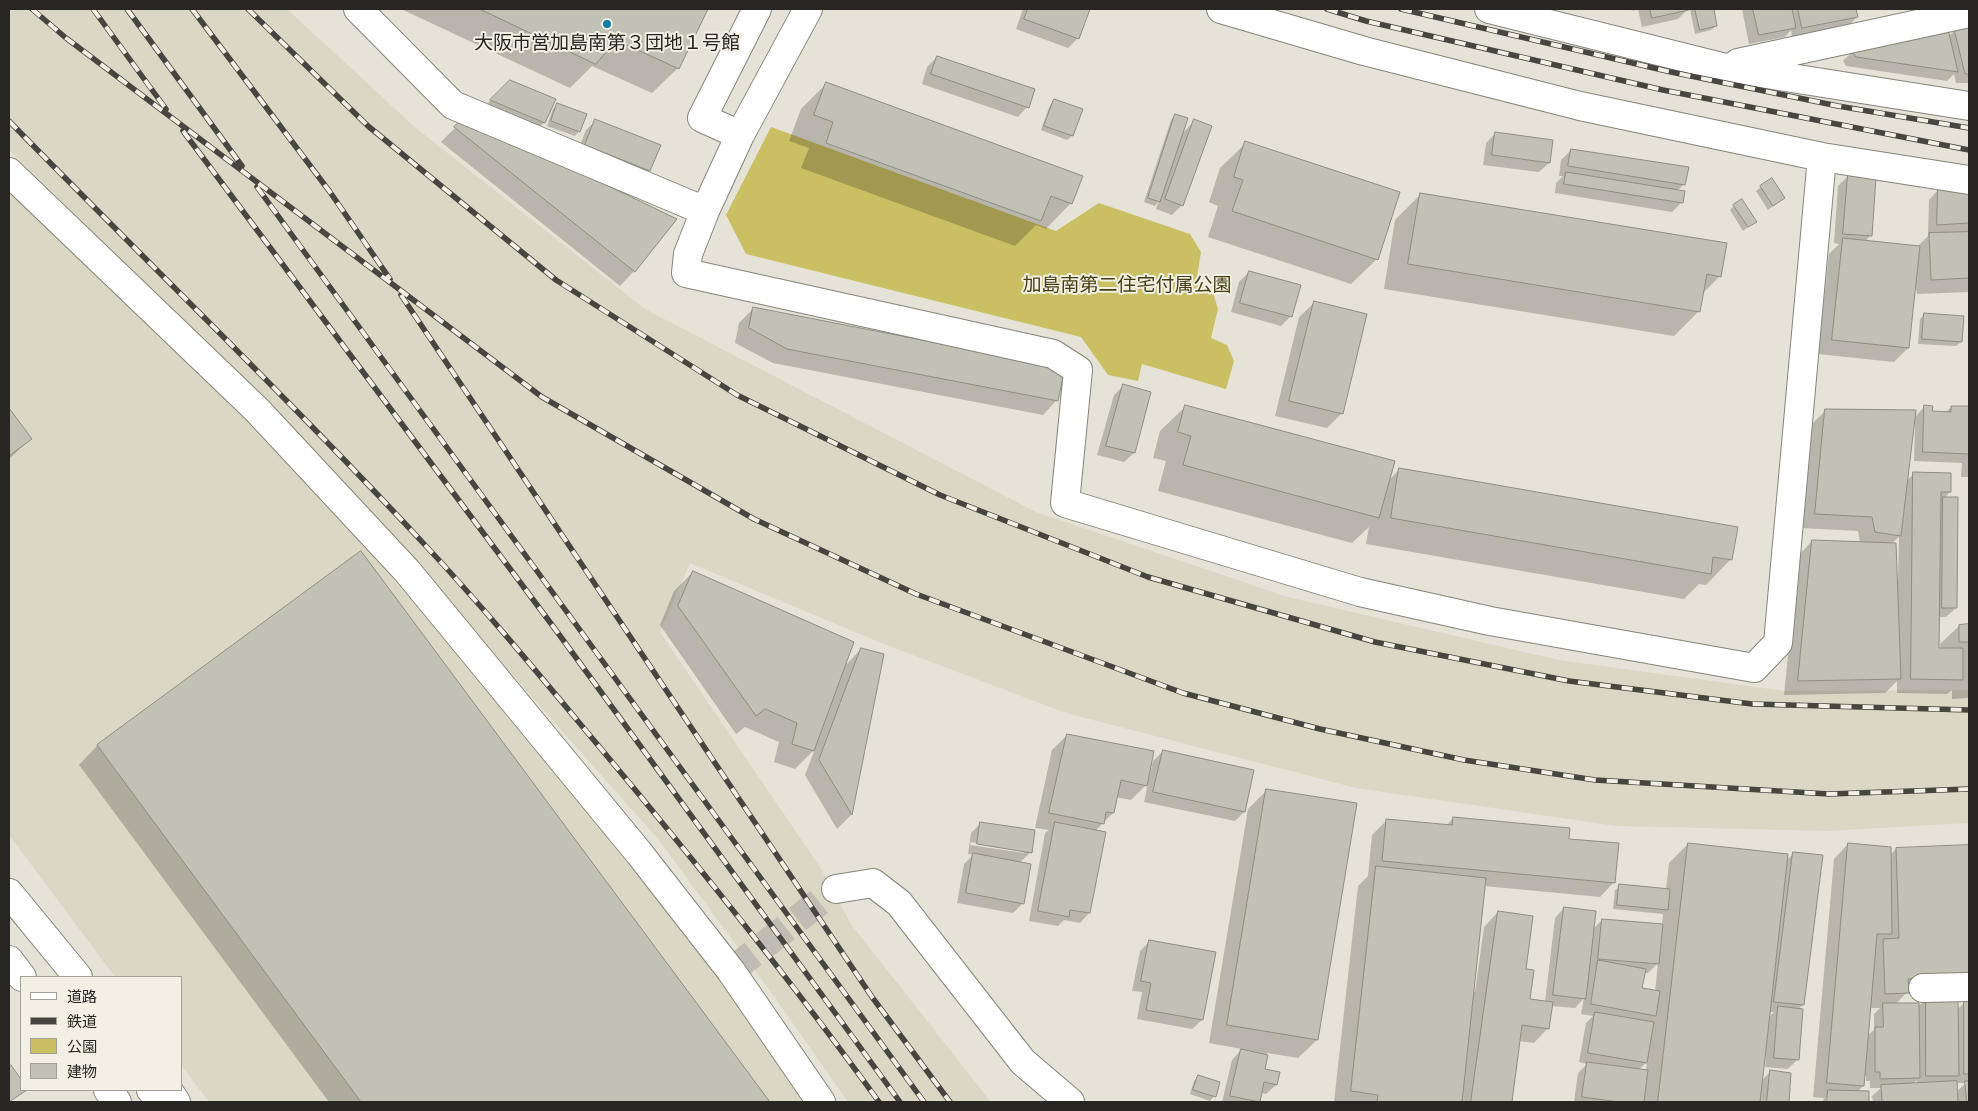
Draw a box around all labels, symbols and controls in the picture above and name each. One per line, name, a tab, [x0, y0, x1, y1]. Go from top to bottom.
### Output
marker: 大阪市営加島南第３団地１号館	[601, 18, 613, 30]
place label: 大阪市営加島南第３団地１号館	[474, 32, 740, 54]
park label: 加島南第二住宅付属公園	[1023, 274, 1231, 296]
legend	[20, 976, 182, 1091]
text: 道路	[67, 987, 97, 1005]
text: 鉄道	[67, 1012, 97, 1030]
text: 公園	[67, 1037, 97, 1055]
text: 建物	[67, 1062, 97, 1080]

